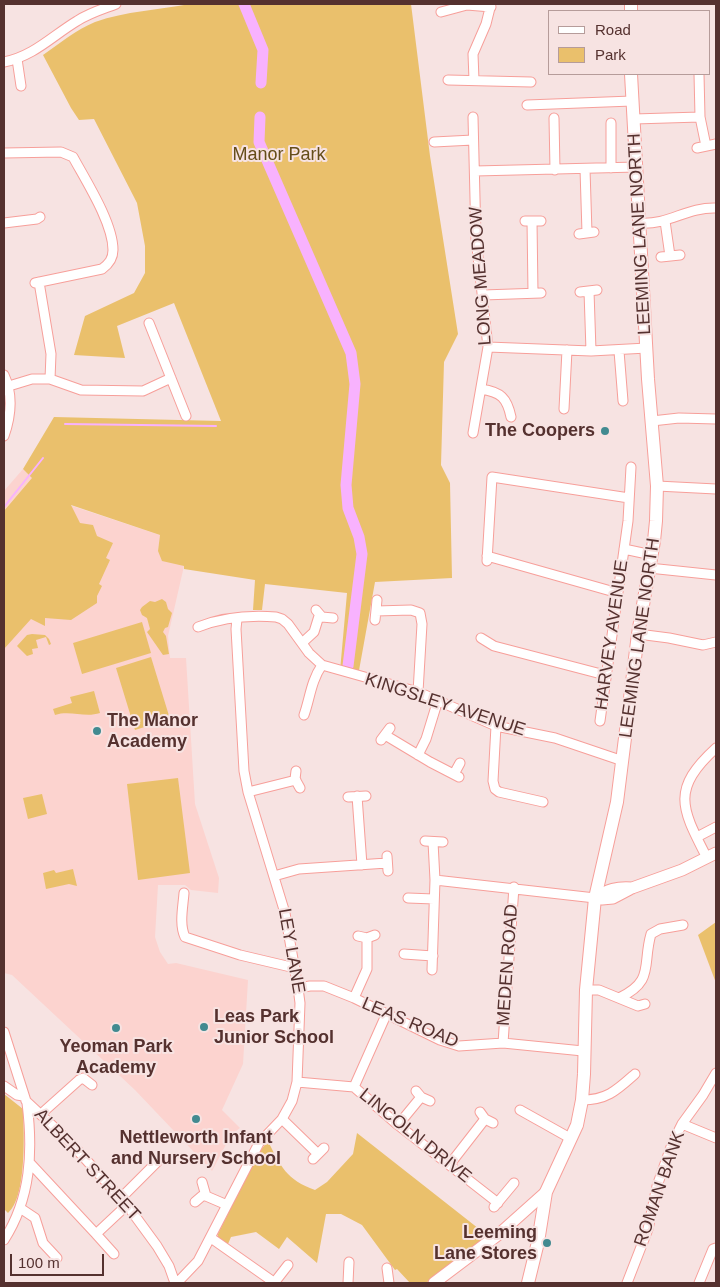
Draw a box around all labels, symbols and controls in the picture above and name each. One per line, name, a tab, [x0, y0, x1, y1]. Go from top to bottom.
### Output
legend	[548, 10, 710, 75]
text: Road	[595, 21, 631, 38]
text: Park	[595, 46, 626, 63]
street label: LEEMING LANE NORTH	[624, 133, 656, 335]
park label: Manor Park	[232, 144, 326, 166]
street label: LONG MEADOW	[465, 206, 497, 346]
place label: The Coopers	[485, 420, 595, 442]
marker: The Coopers	[599, 425, 611, 437]
street label: LEEMING LANE NORTH	[615, 537, 665, 739]
street label: HARVEY AVENUE	[591, 559, 633, 711]
street label: KINGSLEY AVENUE	[362, 669, 528, 741]
place label: The Manor Academy	[107, 710, 198, 752]
marker: The Manor Academy	[91, 725, 103, 737]
street label: MEDEN ROAD	[493, 903, 523, 1027]
street label: LEY LANE	[273, 907, 309, 995]
street label: LEAS ROAD	[358, 993, 462, 1053]
place label: Leas Park Junior School	[214, 1006, 334, 1048]
marker: Leas Park Junior School	[198, 1021, 210, 1033]
marker: Yeoman Park Academy	[110, 1022, 122, 1034]
place label: Yeoman Park Academy	[59, 1036, 173, 1078]
street label: LINCOLN DRIVE	[355, 1084, 475, 1188]
street label: ALBERT STREET	[29, 1104, 145, 1226]
marker: Nettleworth Infant and Nursery School	[190, 1113, 202, 1125]
place label: Nettleworth Infant and Nursery School	[111, 1127, 281, 1170]
street label: ROMAN BANK	[630, 1128, 690, 1250]
place label: Leeming Lane Stores	[434, 1222, 537, 1264]
marker: Leeming Lane Stores	[541, 1237, 553, 1249]
scale bar	[12, 1244, 106, 1276]
text: 100 m	[18, 1254, 60, 1271]

